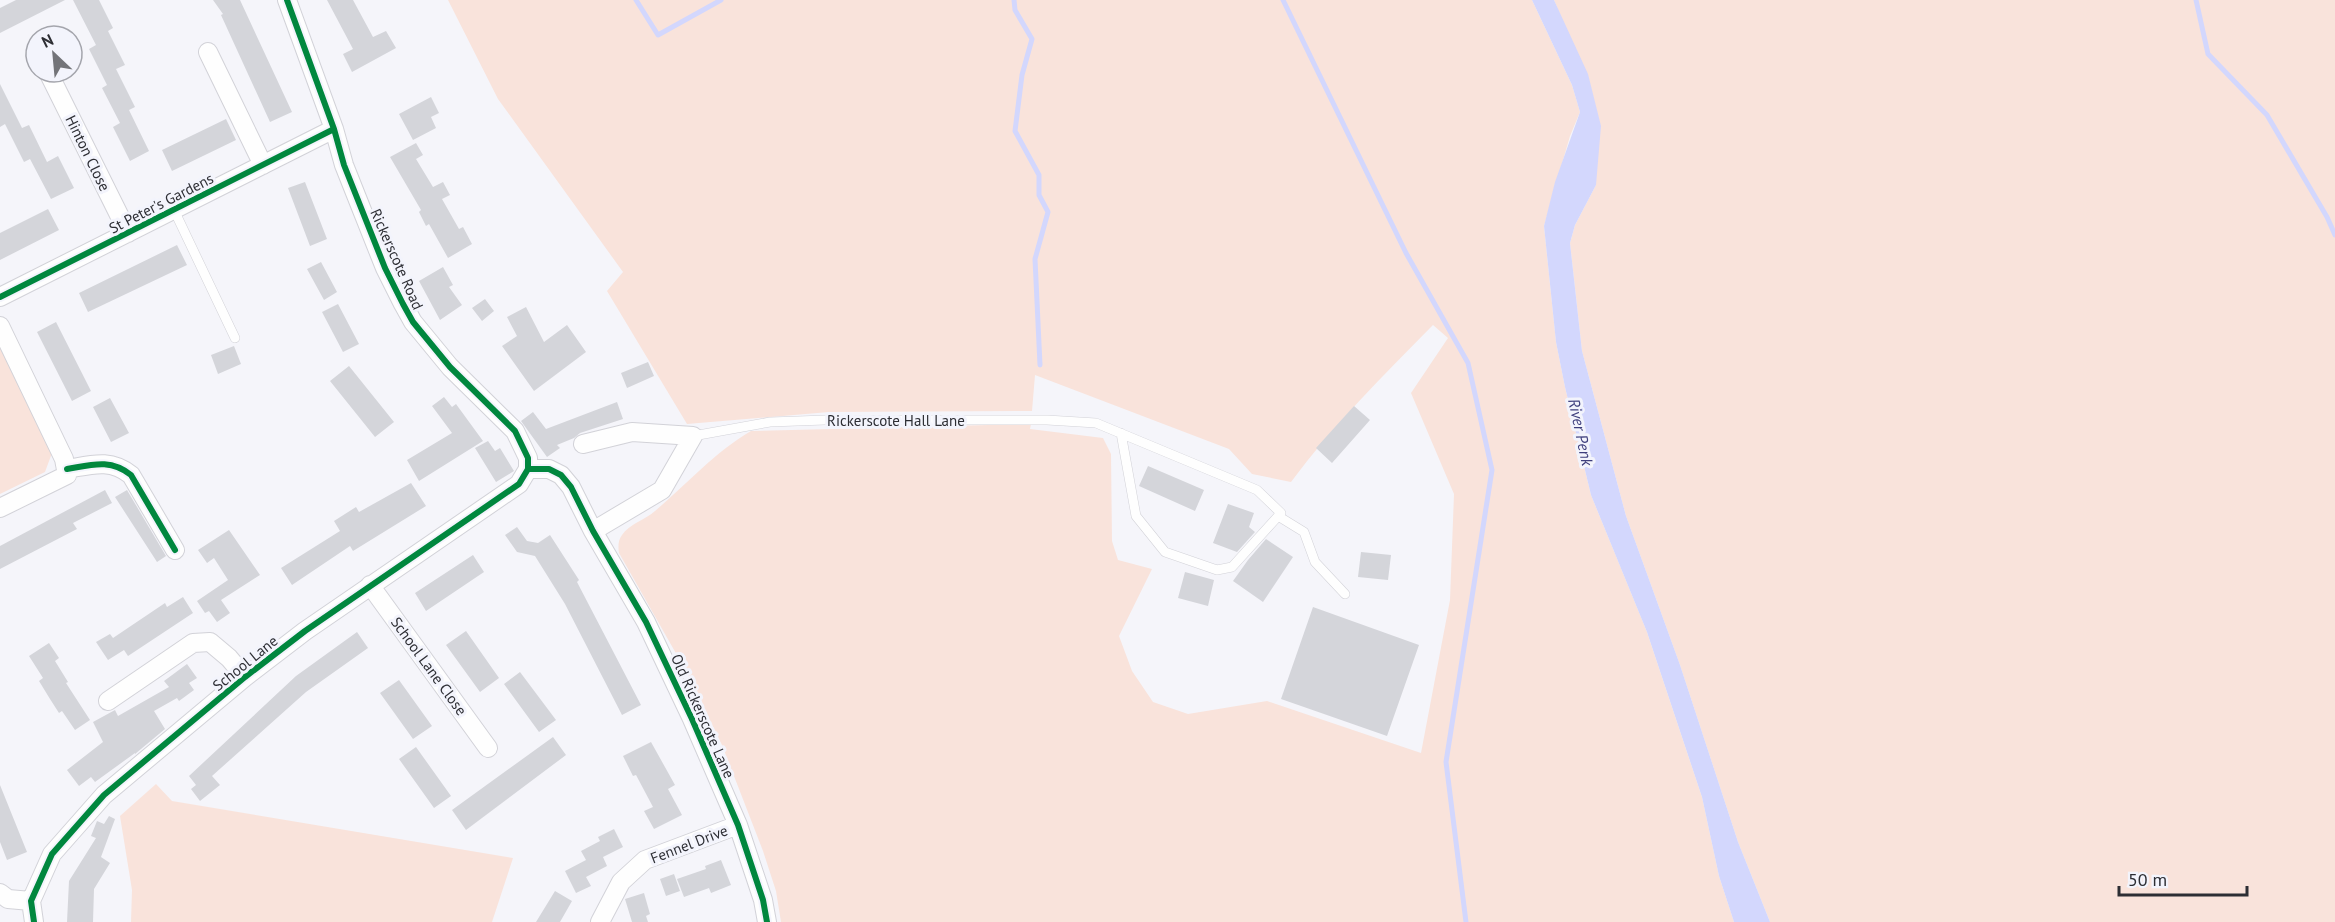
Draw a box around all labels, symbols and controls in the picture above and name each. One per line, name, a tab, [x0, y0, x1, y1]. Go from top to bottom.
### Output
north arrow	[24, 24, 84, 84]
text: N	[38, 29, 57, 52]
street label: Hinton Close	[61, 112, 115, 194]
street label: St Peter's Gardens	[106, 168, 216, 238]
street label: Rickerscote Road	[366, 206, 428, 312]
water label: River Penk	[1564, 397, 1598, 468]
street label: Rickerscote Hall Lane	[827, 411, 965, 430]
street label: School Lane Close	[387, 613, 471, 719]
street label: School Lane	[209, 631, 281, 695]
street label: Old Rickerscote Lane	[667, 651, 739, 781]
street label: Fennel Drive	[648, 821, 730, 867]
scale bar	[2119, 859, 2246, 897]
text: 50 m	[2128, 868, 2167, 891]

